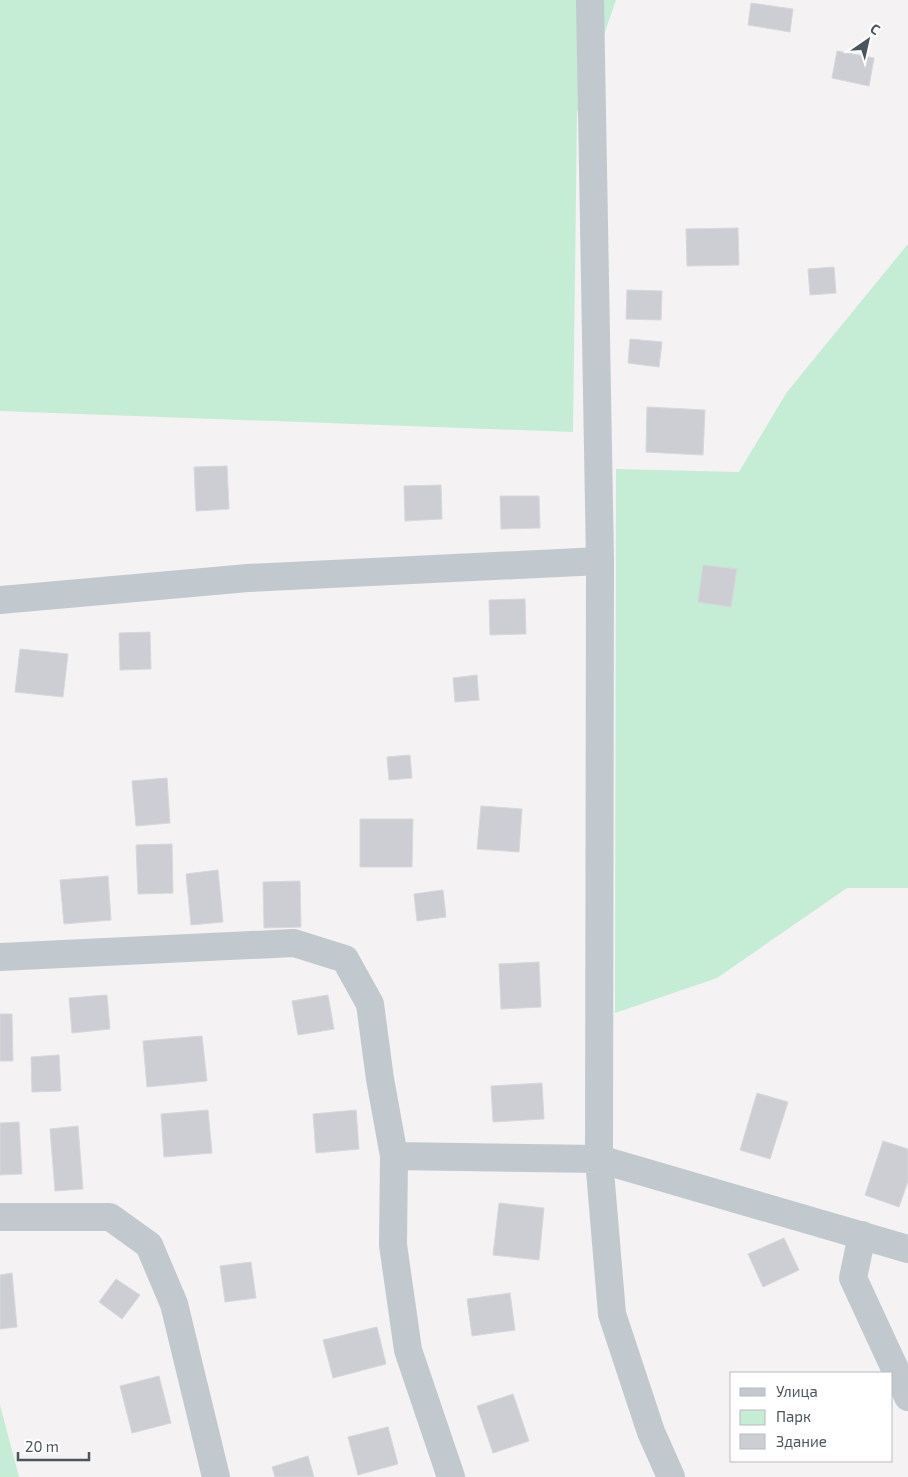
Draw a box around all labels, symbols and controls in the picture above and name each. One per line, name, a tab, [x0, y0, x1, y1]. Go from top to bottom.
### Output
north arrow	[843, 15, 893, 65]
text: С	[867, 19, 884, 38]
legend	[730, 1372, 893, 1462]
text: Улица	[776, 1382, 818, 1400]
text: Парк	[776, 1407, 811, 1425]
scale bar	[18, 1430, 89, 1462]
text: Здание	[776, 1432, 827, 1450]
text: 20 m	[25, 1437, 59, 1455]

